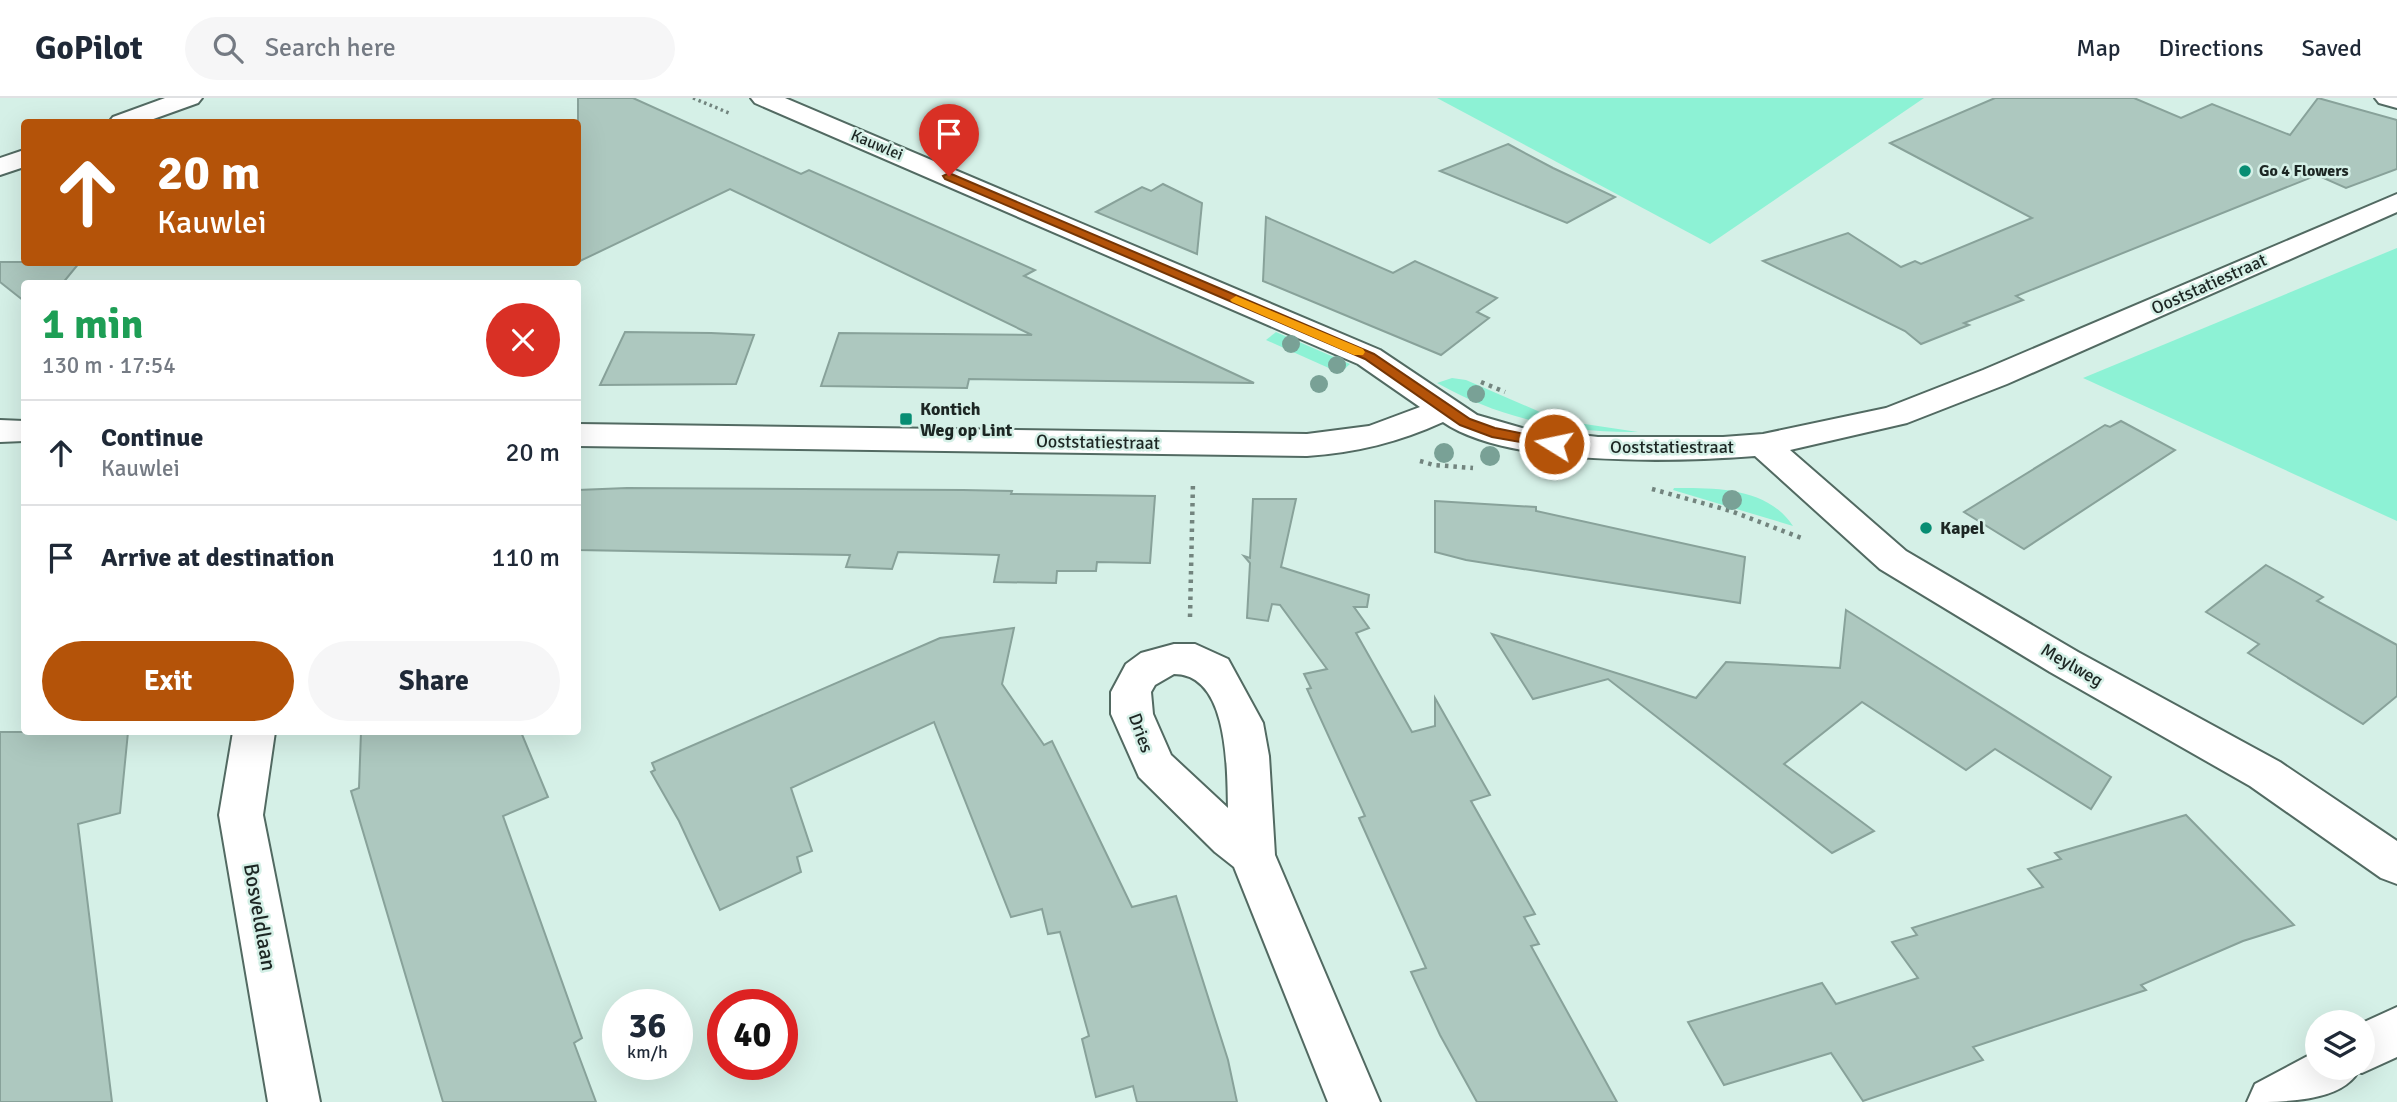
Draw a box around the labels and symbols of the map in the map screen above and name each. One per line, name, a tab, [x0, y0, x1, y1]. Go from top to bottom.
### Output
pin	[919, 104, 979, 176]
street label: Kauwlei	[848, 125, 906, 165]
place label: Go 4 Flowers	[2259, 161, 2349, 181]
marker: Go 4 Flowers	[2237, 163, 2253, 179]
street label: Ooststatiestraat	[2148, 249, 2270, 319]
place label: Kontich Weg op Lint	[920, 398, 1013, 441]
position arrow	[1517, 407, 1591, 481]
marker: Kontich Weg op Lint	[898, 411, 914, 427]
street label: Ooststatiestraat	[1036, 430, 1160, 454]
street label: Ooststatiestraat	[1610, 436, 1734, 458]
place label: Kapel	[1940, 517, 1985, 539]
marker: Kapel	[1918, 520, 1934, 536]
street label: Meylweg	[2037, 638, 2107, 692]
street label: Dries	[1124, 710, 1158, 756]
street label: Bosveldlaan	[238, 861, 282, 973]
speed limit sign: 40	[707, 989, 798, 1080]

